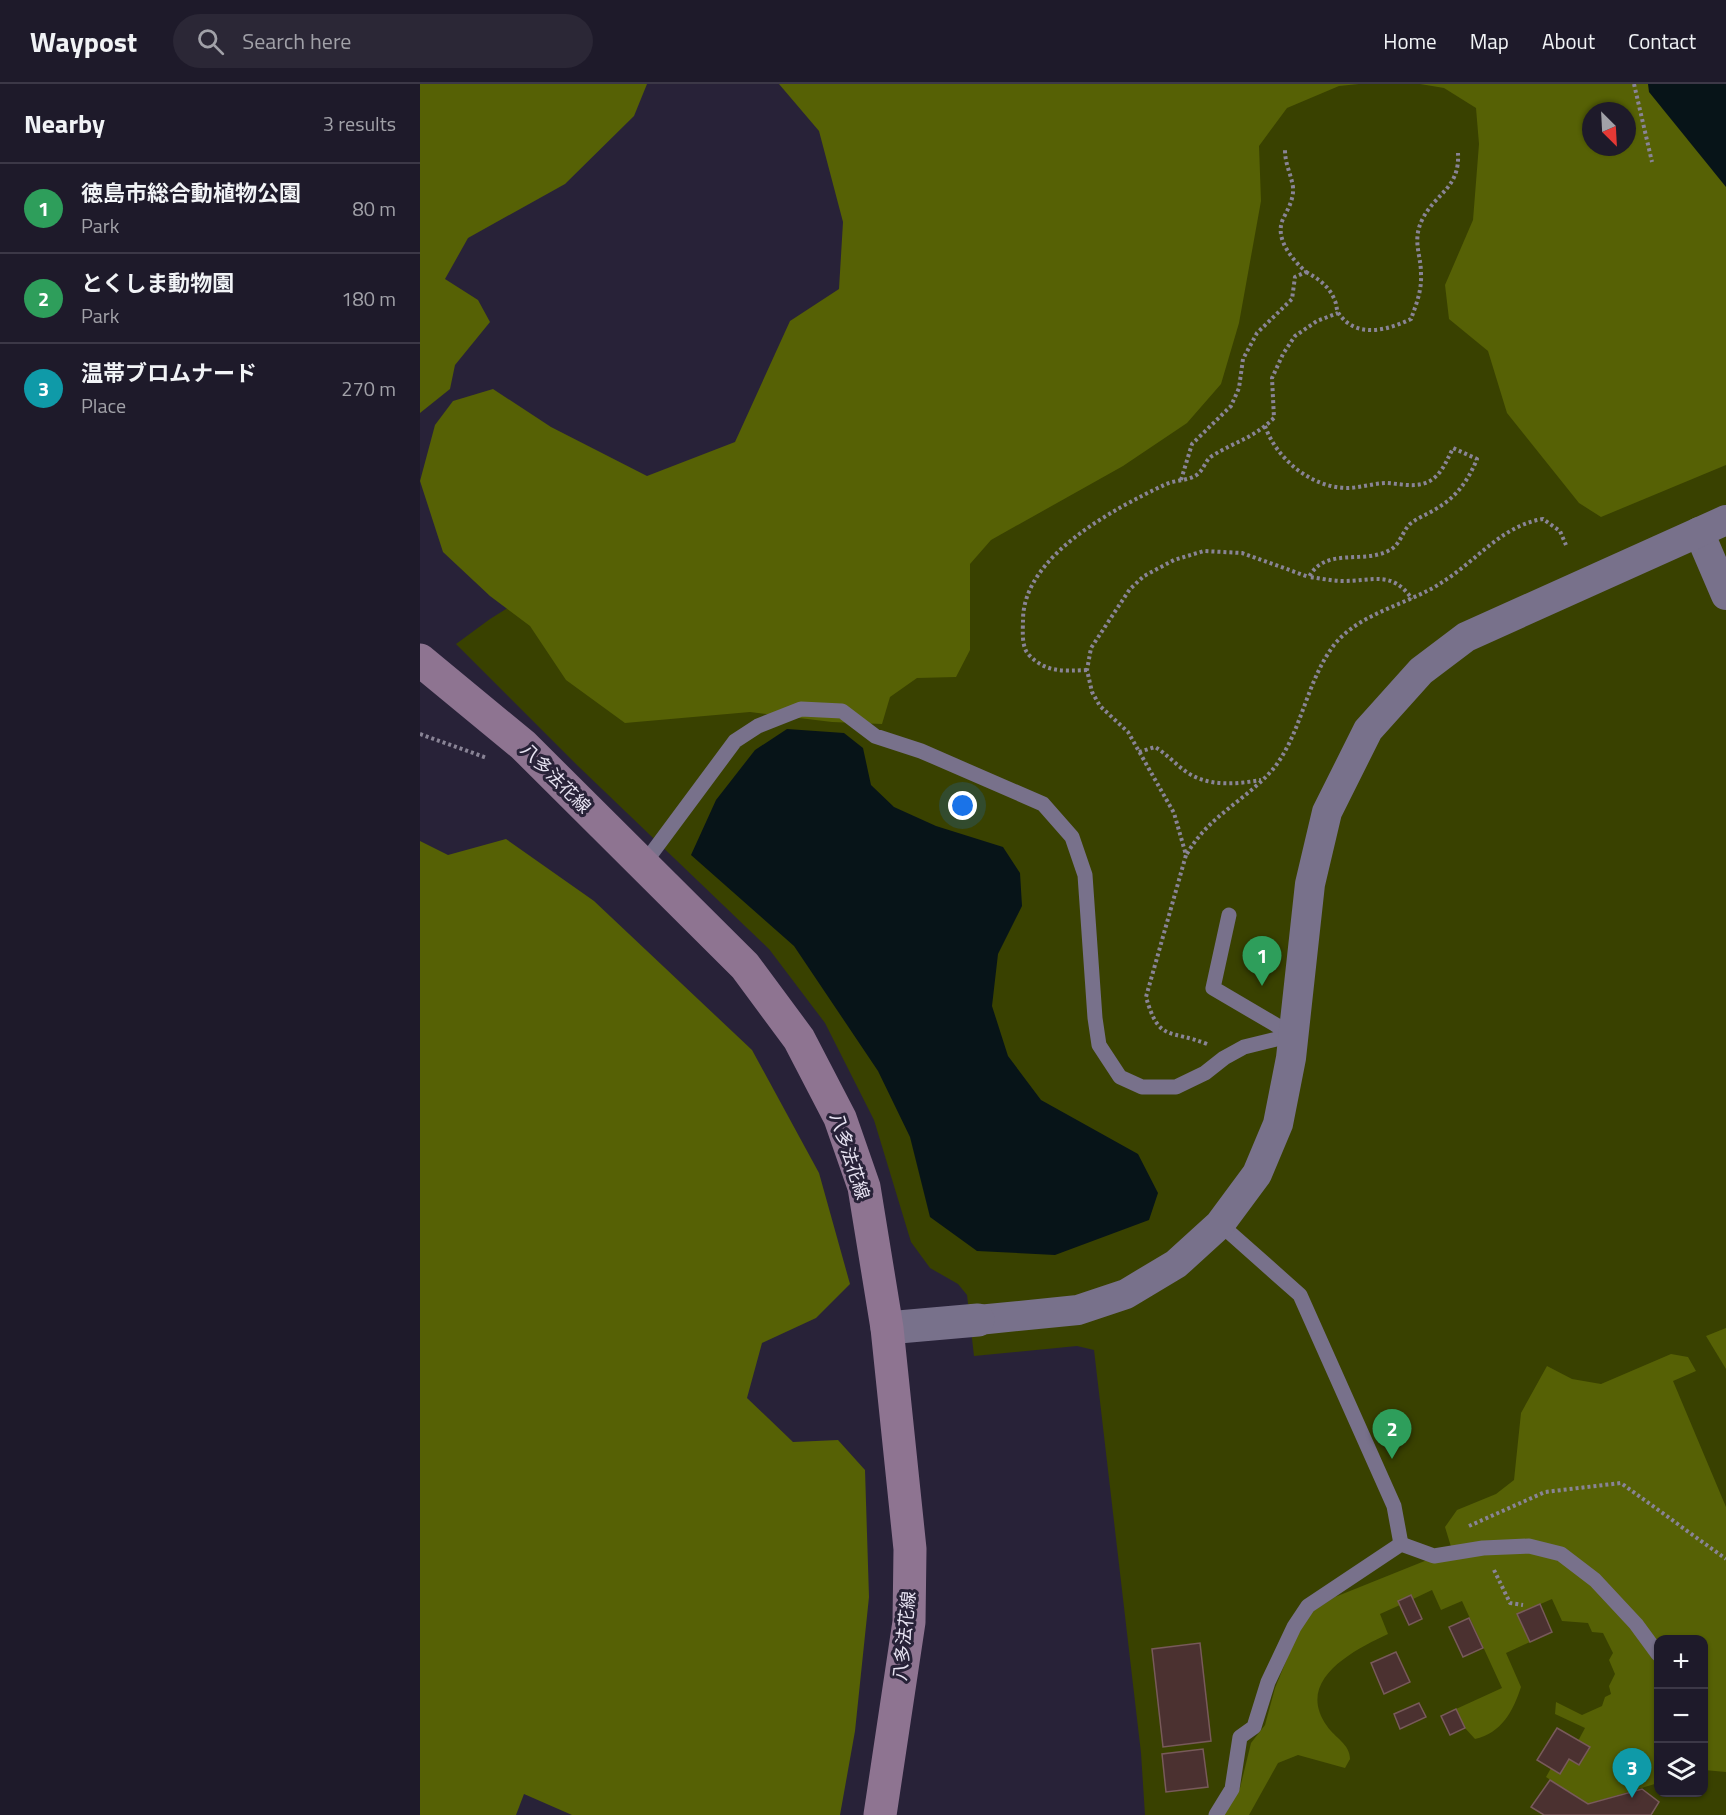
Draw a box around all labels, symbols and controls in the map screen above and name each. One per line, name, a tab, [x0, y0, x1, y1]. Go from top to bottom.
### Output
search box	[173, 14, 593, 68]
text: Waypost	[30, 20, 137, 63]
text: Search here	[242, 24, 351, 58]
icon: search	[194, 25, 227, 58]
text: Home	[1383, 25, 1437, 57]
text: Map	[1470, 25, 1509, 57]
text: About	[1542, 25, 1595, 57]
text: Contact	[1628, 25, 1696, 57]
north arrow	[1582, 102, 1636, 156]
text: Nearby	[24, 104, 105, 143]
text: 3 results	[323, 108, 396, 139]
text: 徳島市総合動植物公園	[81, 176, 301, 210]
text: 1	[38, 193, 49, 224]
text: 80 m	[352, 193, 396, 224]
text: Park	[81, 210, 119, 241]
text: とくしま動物園	[81, 266, 234, 300]
text: 2	[38, 283, 49, 314]
text: 180 m	[341, 283, 396, 314]
text: Park	[81, 300, 119, 331]
text: 温帯ブロムナード	[81, 356, 257, 390]
text: 3	[38, 373, 49, 404]
text: 270 m	[341, 373, 396, 404]
text: Place	[81, 390, 126, 421]
street label: 八多法花線	[515, 737, 597, 819]
your location	[948, 791, 977, 820]
pin: 1	[1242, 936, 1282, 986]
street label: 八多法花線	[823, 1109, 877, 1203]
pin: 2	[1372, 1410, 1412, 1459]
street label: 八多法花線	[886, 1590, 922, 1682]
map controls	[1654, 1635, 1708, 1797]
button: +	[1654, 1635, 1708, 1689]
button: −	[1654, 1689, 1708, 1743]
button: layers	[1654, 1743, 1708, 1797]
pin: 3	[1612, 1748, 1652, 1798]

